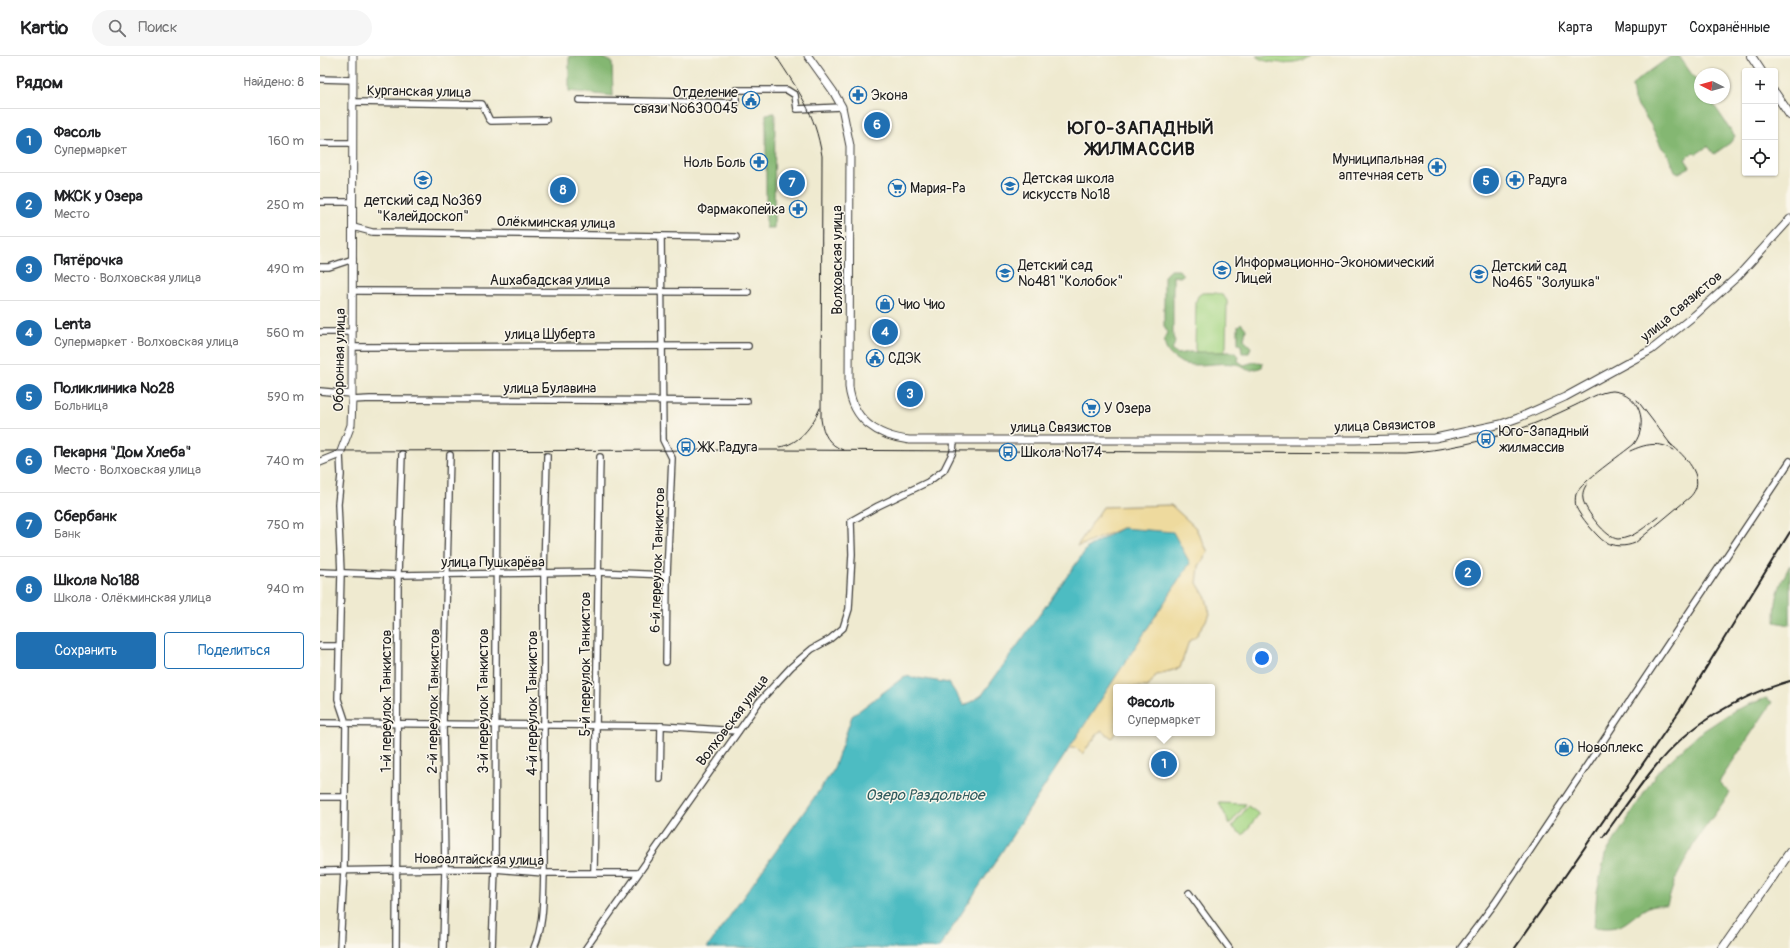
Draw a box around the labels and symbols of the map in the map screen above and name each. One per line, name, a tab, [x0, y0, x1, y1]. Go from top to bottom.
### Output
north arrow	[1694, 68, 1730, 104]
street label: Курганская улица	[367, 82, 471, 101]
place label: Отделение связи №630045	[634, 84, 738, 117]
pharmacy icon: Экона	[848, 85, 868, 105]
place label: Экона	[871, 87, 908, 104]
public building icon: Отделение связи №630045	[741, 90, 761, 110]
pin: 6	[864, 110, 890, 140]
district label: ЮГО-ЗАПАДНЫЙ ЖИЛМАССИВ	[1067, 117, 1214, 161]
place label: Муниципальная аптечная сеть	[1332, 151, 1424, 184]
pharmacy icon: Ноль Боль	[749, 152, 769, 172]
place label: Ноль Боль	[683, 154, 746, 171]
pharmacy icon: Муниципальная аптечная сеть	[1427, 157, 1447, 177]
pin: 5	[1473, 166, 1499, 196]
pin: 7	[779, 168, 805, 198]
school or university icon: детский сад №369 "Калейдоскоп"	[413, 170, 433, 190]
place label: Детская школа искусств №18	[1022, 170, 1114, 203]
pharmacy icon: Радуга	[1505, 170, 1525, 190]
place label: Радуга	[1528, 172, 1567, 189]
pin: 8	[550, 175, 576, 205]
school or university icon: Детская школа искусств №18	[1000, 176, 1020, 196]
supermarket icon: Мария-Ра	[887, 178, 907, 198]
place label: Мария-Ра	[910, 180, 965, 197]
place label: детский сад №369 "Калейдоскоп"	[364, 192, 482, 225]
pharmacy icon: Фармакопейка	[788, 199, 808, 219]
place label: Фармакопейка	[698, 201, 785, 218]
street label: Волховская улица	[829, 205, 846, 315]
street label: Олёкминская улица	[496, 213, 616, 232]
place label: Информационно-Экономический Лицей	[1234, 254, 1434, 287]
place label: Детский сад №481 "Колобок"	[1017, 257, 1123, 290]
place label: Детский сад №465 "Золушка"	[1491, 258, 1600, 291]
school or university icon: Информационно-Экономический Лицей	[1212, 260, 1232, 280]
school or university icon: Детский сад №481 "Колобок"	[995, 263, 1015, 283]
school or university icon: Детский сад №465 "Золушка"	[1469, 264, 1489, 284]
street label: улица Связистов	[1636, 267, 1726, 346]
street label: Ашхабадская улица	[490, 272, 610, 289]
shop icon: Чио Чио	[875, 294, 895, 314]
place label: Чио Чио	[898, 296, 946, 313]
street label: Оборонная улица	[330, 308, 349, 412]
pin: 4	[872, 317, 898, 347]
street label: улица Шуберта	[504, 326, 595, 343]
public building icon: СДЭК	[865, 348, 885, 368]
place label: СДЭК	[888, 350, 922, 367]
pin: 3	[897, 379, 923, 409]
street label: улица Булавина	[503, 380, 596, 397]
supermarket icon: У Озера	[1081, 398, 1101, 418]
place label: У Озера	[1104, 400, 1151, 417]
street label: улица Связистов	[1333, 415, 1436, 436]
street label: улица Связистов	[1009, 419, 1112, 436]
place label: Юго-Западный жилмассив	[1499, 423, 1589, 456]
bus stop icon: Юго-Западный жилмассив	[1476, 429, 1496, 449]
bus stop icon: ЖК Радуга	[676, 437, 696, 457]
place label: ЖК Радуга	[697, 439, 758, 456]
bus stop icon: Школа №174	[998, 442, 1018, 462]
place label: Школа №174	[1021, 444, 1102, 461]
street label: 6-й переулок Танкистов	[646, 487, 669, 633]
street label: улица Пушкарёва	[440, 554, 545, 571]
pin: 2	[1455, 558, 1481, 588]
street label: 5-й переулок Танкистов	[577, 591, 594, 736]
street label: 2-й переулок Танкистов	[424, 628, 443, 774]
street label: 3-й переулок Танкистов	[475, 628, 492, 774]
street label: 1-й переулок Танкистов	[378, 629, 395, 772]
street label: 4-й переулок Танкистов	[524, 630, 541, 776]
your location	[1252, 648, 1272, 668]
street label: Волховская улица	[693, 671, 772, 769]
shop icon: Новоплекс	[1554, 737, 1574, 757]
place label: Новоплекс	[1577, 739, 1644, 756]
pin: 1	[1151, 749, 1177, 779]
water label: Озеро Раздольное	[866, 786, 986, 805]
street label: Новоалтайская улица	[414, 850, 544, 869]

